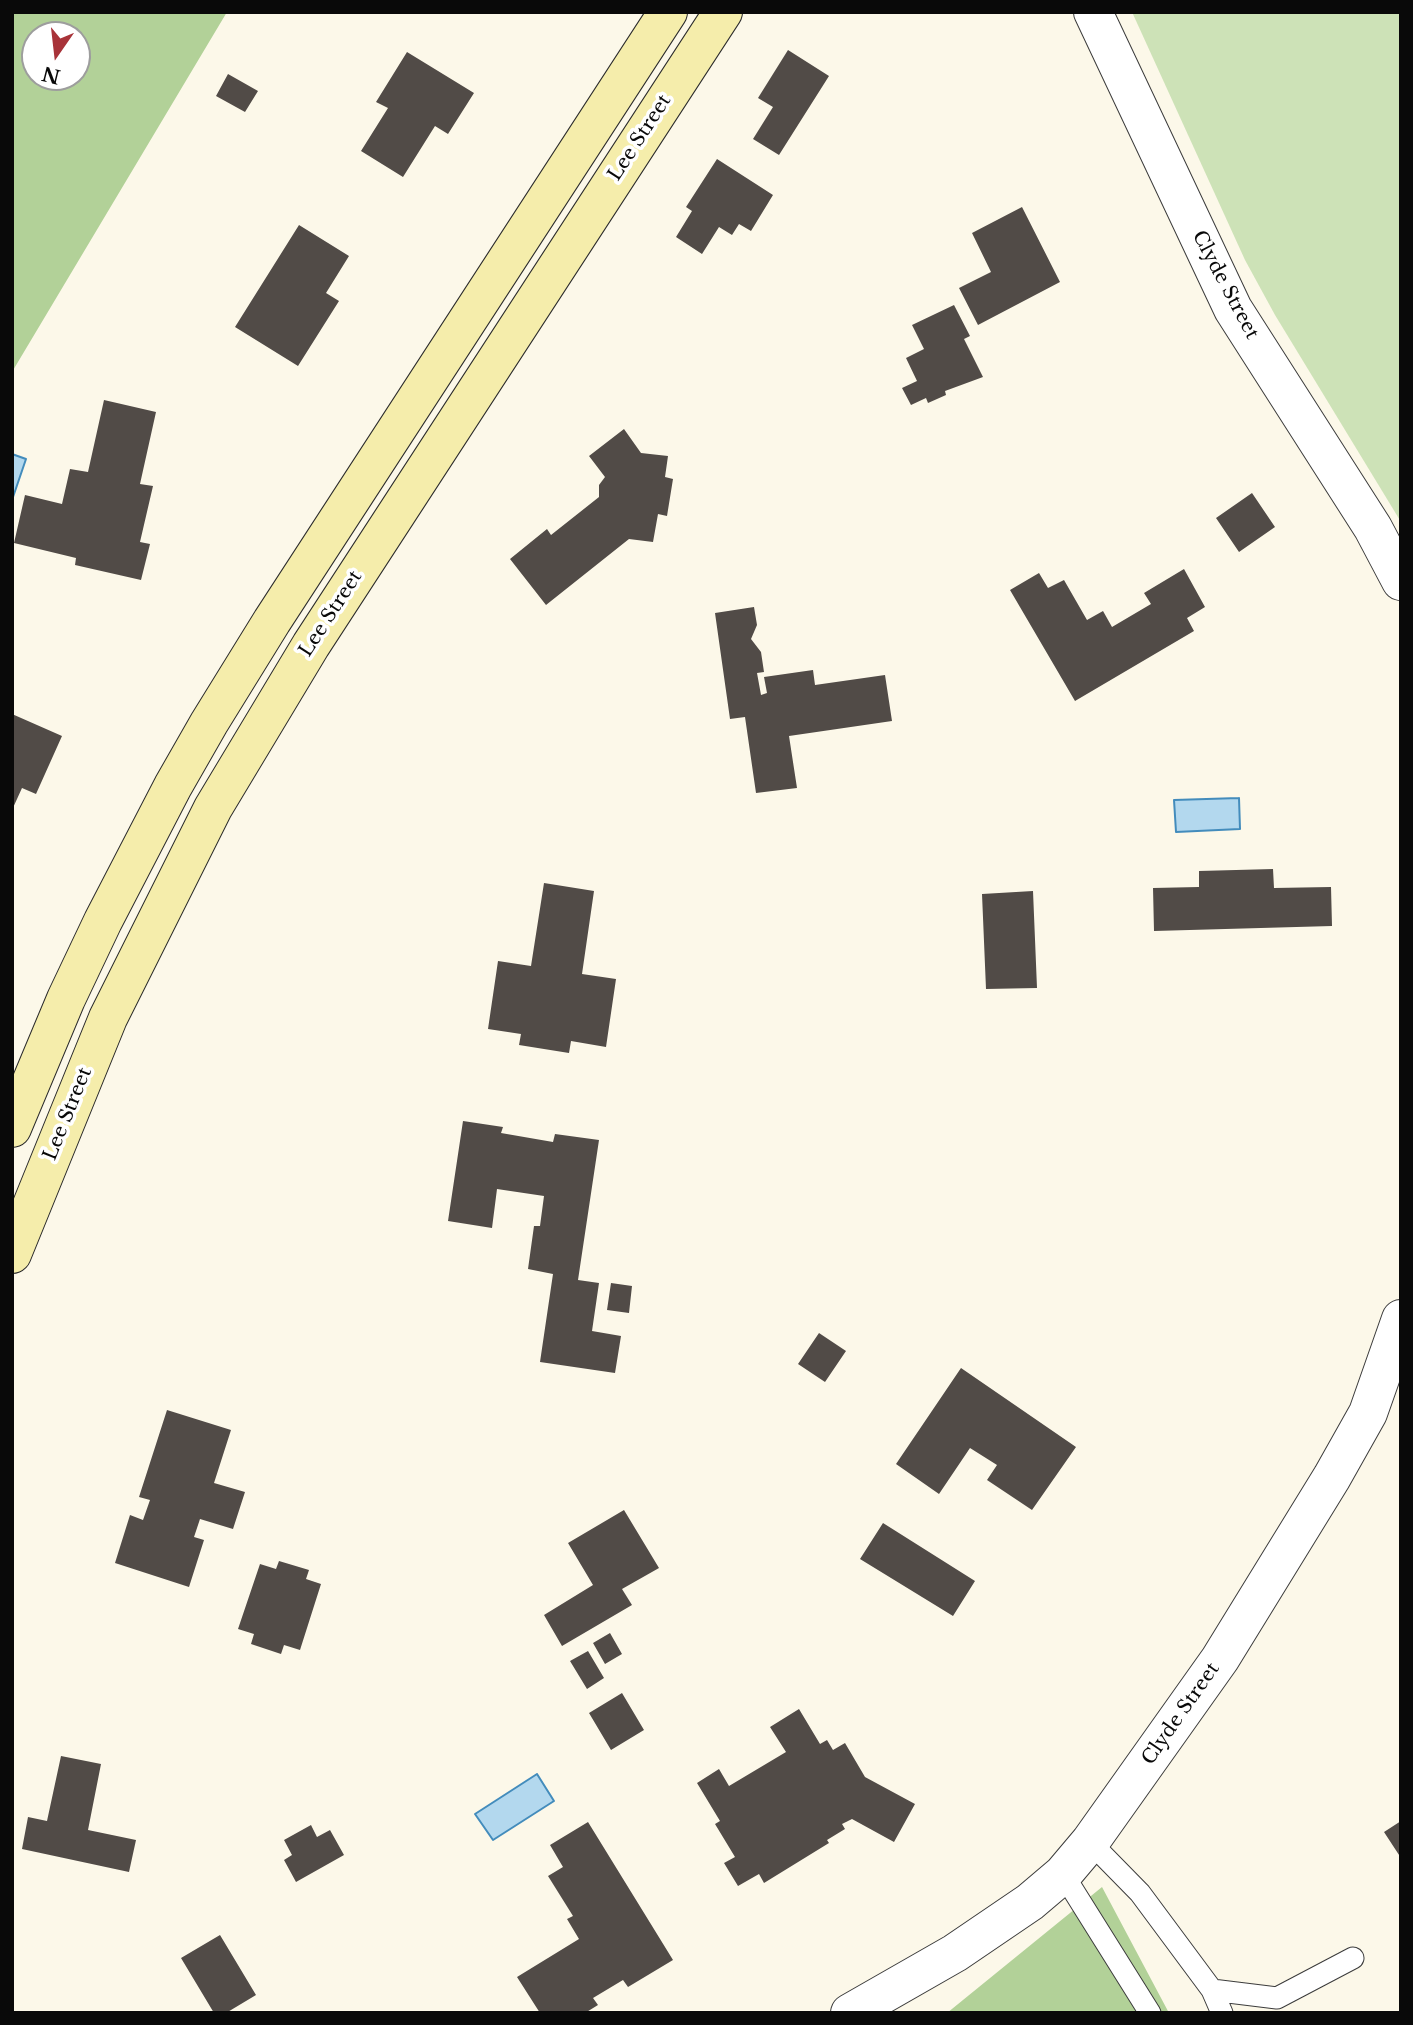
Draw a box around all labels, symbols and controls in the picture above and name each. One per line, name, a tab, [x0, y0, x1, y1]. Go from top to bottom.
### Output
north arrow	[21, 21, 91, 91]
text: N	[40, 62, 63, 88]
street label: Lee Street	[604, 91, 676, 185]
street label: Clyde Street	[1187, 227, 1263, 343]
street label: Lee Street	[295, 567, 367, 661]
street label: Lee Street	[39, 1064, 97, 1164]
street label: Clyde Street	[1137, 1659, 1225, 1769]

